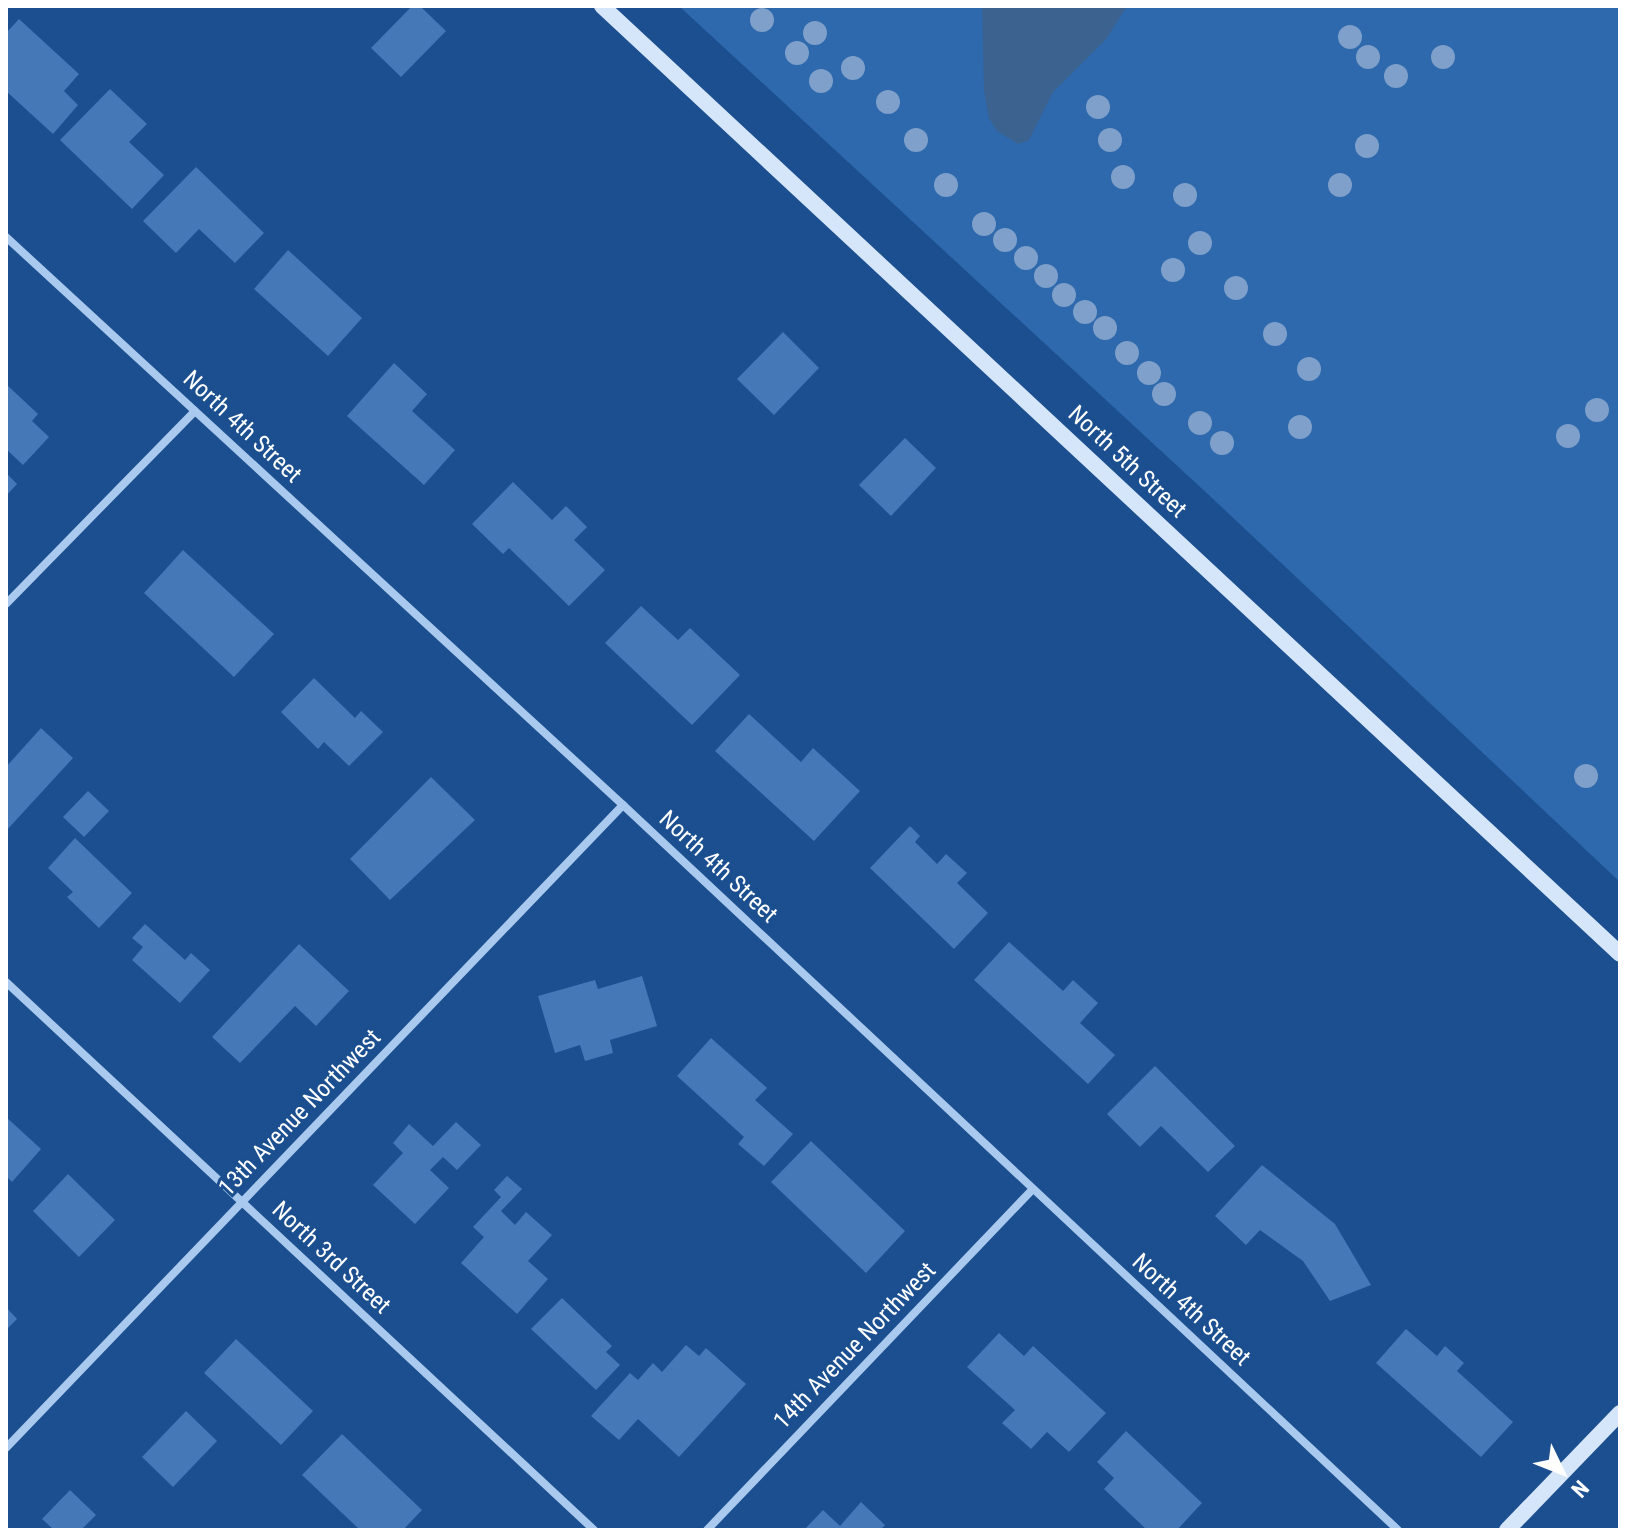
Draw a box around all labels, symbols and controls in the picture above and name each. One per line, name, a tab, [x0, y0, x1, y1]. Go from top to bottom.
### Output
street label: North 4th Street	[177, 365, 307, 489]
street label: North 5th Street	[1062, 400, 1192, 524]
street label: North 4th Street	[653, 805, 783, 929]
street label: 13th Avenue Northwest	[213, 1024, 387, 1202]
street label: North 3rd Street	[266, 1196, 396, 1320]
street label: North 4th Street	[1126, 1248, 1256, 1372]
street label: 14th Avenue Northwest	[768, 1257, 942, 1435]
north arrow	[1522, 1432, 1602, 1512]
text: N	[1566, 1475, 1594, 1502]

